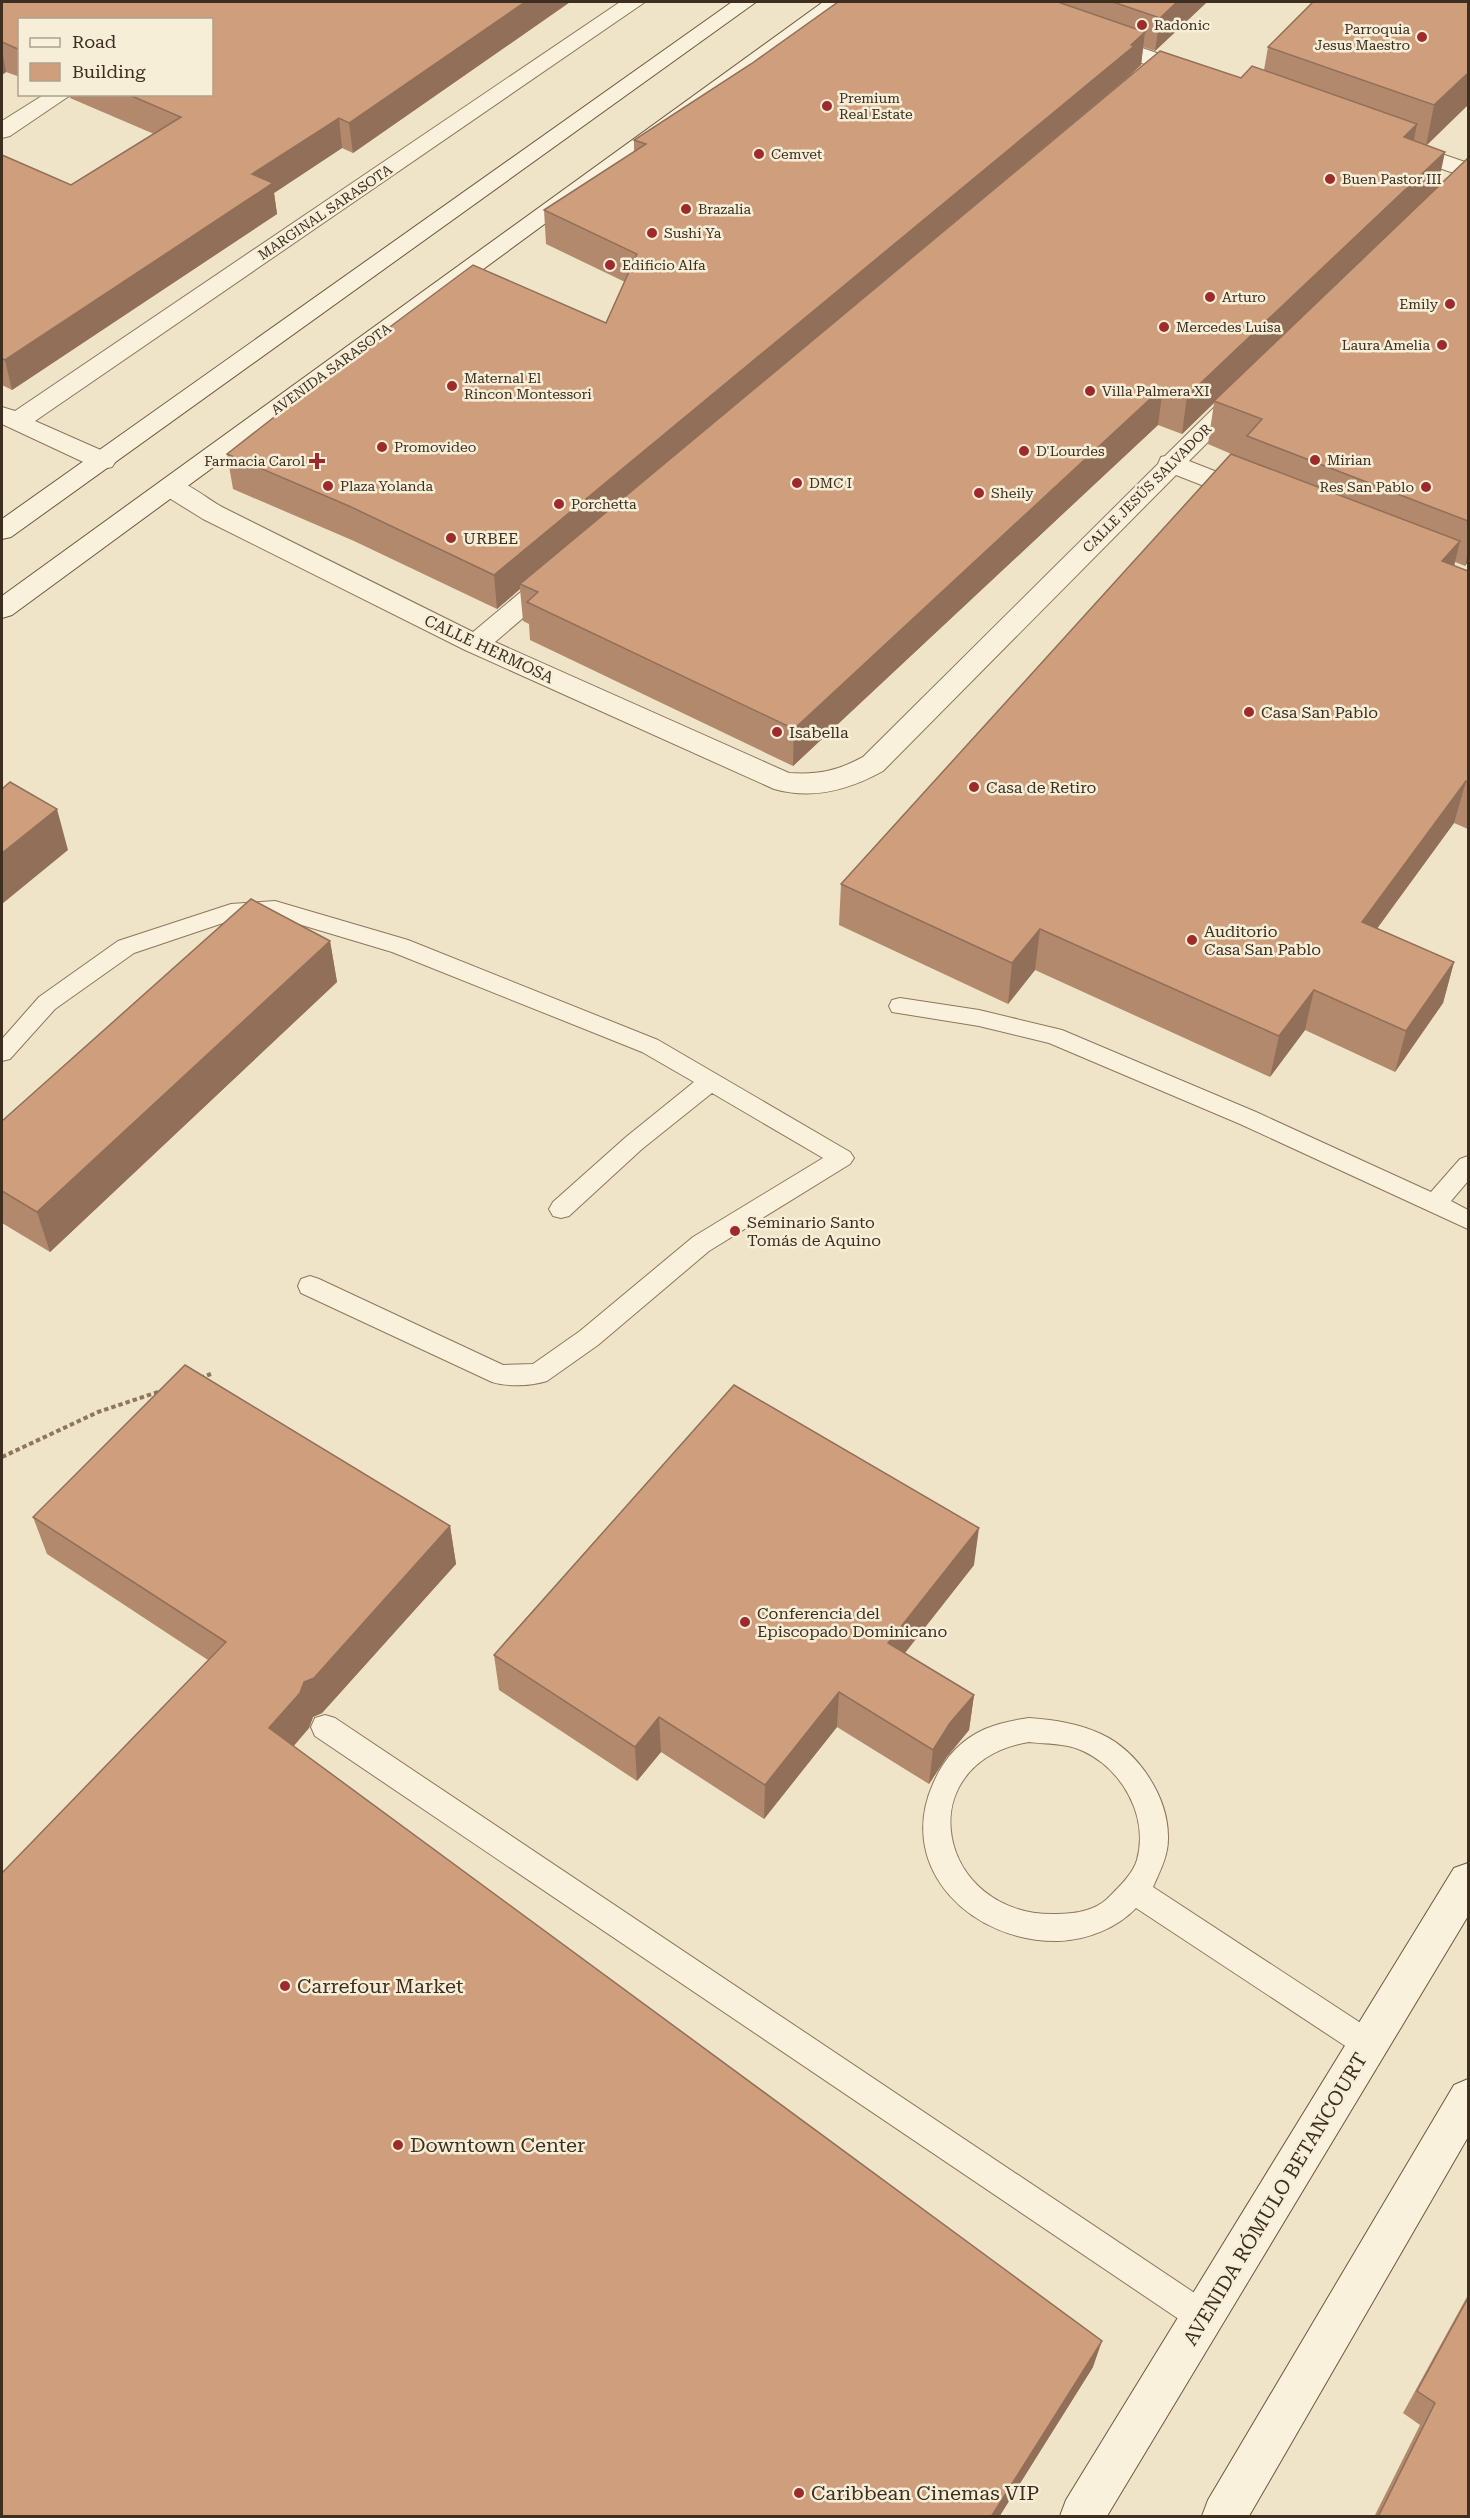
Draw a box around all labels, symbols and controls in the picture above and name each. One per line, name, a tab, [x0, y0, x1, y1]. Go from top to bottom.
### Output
place label: Radonic	[1154, 17, 1210, 33]
legend	[18, 18, 213, 96]
marker: Radonic	[1135, 18, 1149, 32]
place label: Parroquia Jesus Maestro	[1315, 21, 1410, 53]
marker: Parroquia Jesus Maestro	[1415, 30, 1429, 44]
text: Road	[72, 31, 117, 52]
text: Building	[72, 61, 146, 82]
place label: Premium Real Estate	[839, 90, 913, 122]
marker: Premium Real Estate	[820, 99, 834, 113]
place label: Cemvet	[771, 146, 822, 162]
marker: Cemvet	[752, 147, 766, 161]
street label: MARGINAL SARASOTA	[255, 161, 395, 263]
place label: Buen Pastor III	[1342, 171, 1442, 187]
marker: Buen Pastor III	[1323, 172, 1337, 186]
place label: Brazalia	[698, 201, 752, 217]
marker: Brazalia	[679, 202, 693, 216]
place label: Sushi Ya	[664, 225, 722, 241]
marker: Sushi Ya	[645, 226, 659, 240]
place label: Edificio Alfa	[622, 257, 706, 273]
marker: Edificio Alfa	[603, 258, 617, 272]
place label: Arturo	[1222, 289, 1266, 305]
marker: Arturo	[1203, 290, 1217, 304]
place label: Emily	[1399, 296, 1439, 312]
marker: Emily	[1443, 297, 1457, 311]
place label: Mercedes Luisa	[1176, 319, 1281, 335]
street label: AVENIDA SARASOTA	[268, 320, 394, 418]
marker: Mercedes Luisa	[1157, 320, 1171, 334]
place label: Laura Amelia	[1342, 337, 1430, 353]
marker: Laura Amelia	[1435, 338, 1449, 352]
place label: Maternal El Rincon Montessori	[464, 370, 592, 402]
marker: Maternal El Rincon Montessori	[445, 379, 459, 393]
place label: Villa Palmera XI	[1102, 383, 1209, 399]
marker: Villa Palmera XI	[1083, 384, 1097, 398]
street label: CALLE JESÚS SALVADOR	[1079, 420, 1215, 556]
place label: Promovideo	[394, 439, 476, 455]
marker: Promovideo	[375, 440, 389, 454]
place label: D'Lourdes	[1036, 443, 1105, 459]
marker: D'Lourdes	[1017, 444, 1031, 458]
place label: Mirian	[1327, 452, 1372, 468]
place label: Farmacia Carol	[204, 453, 306, 469]
marker: Mirian	[1308, 453, 1322, 467]
marker: Farmacia Carol	[310, 454, 324, 468]
place label: DMC I	[809, 475, 852, 491]
marker: DMC I	[790, 476, 804, 490]
place label: Plaza Yolanda	[340, 478, 434, 494]
marker: Plaza Yolanda	[321, 479, 335, 493]
place label: Res San Pablo	[1319, 479, 1414, 495]
marker: Res San Pablo	[1419, 480, 1433, 494]
place label: Sheily	[991, 485, 1034, 501]
marker: Sheily	[972, 486, 986, 500]
place label: Porchetta	[571, 496, 637, 512]
marker: Porchetta	[552, 497, 566, 511]
place label: URBEE	[463, 529, 518, 548]
marker: URBEE	[444, 531, 458, 545]
street label: CALLE HERMOSA	[421, 611, 557, 688]
place label: Casa San Pablo	[1261, 703, 1378, 722]
marker: Casa San Pablo	[1242, 705, 1256, 719]
place label: Isabella	[789, 723, 849, 742]
marker: Isabella	[770, 725, 784, 739]
place label: Casa de Retiro	[986, 778, 1097, 797]
marker: Casa de Retiro	[967, 780, 981, 794]
place label: Auditorio Casa San Pablo	[1204, 922, 1321, 959]
marker: Auditorio Casa San Pablo	[1185, 933, 1199, 947]
place label: Seminario Santo Tomás de Aquino	[747, 1213, 881, 1250]
marker: Seminario Santo Tomás de Aquino	[728, 1224, 742, 1238]
place label: Conferencia del Episcopado Dominicano	[757, 1604, 947, 1641]
marker: Conferencia del Episcopado Dominicano	[738, 1615, 752, 1629]
place label: Carrefour Market	[297, 1974, 464, 1998]
marker: Carrefour Market	[278, 1979, 292, 1993]
street label: AVENIDA RÓMULO BETANCOURT	[1178, 2048, 1372, 2350]
place label: Downtown Center	[410, 2133, 585, 2157]
marker: Downtown Center	[391, 2138, 405, 2152]
place label: Caribbean Cinemas VIP	[811, 2481, 1039, 2505]
marker: Caribbean Cinemas VIP	[792, 2486, 806, 2500]

